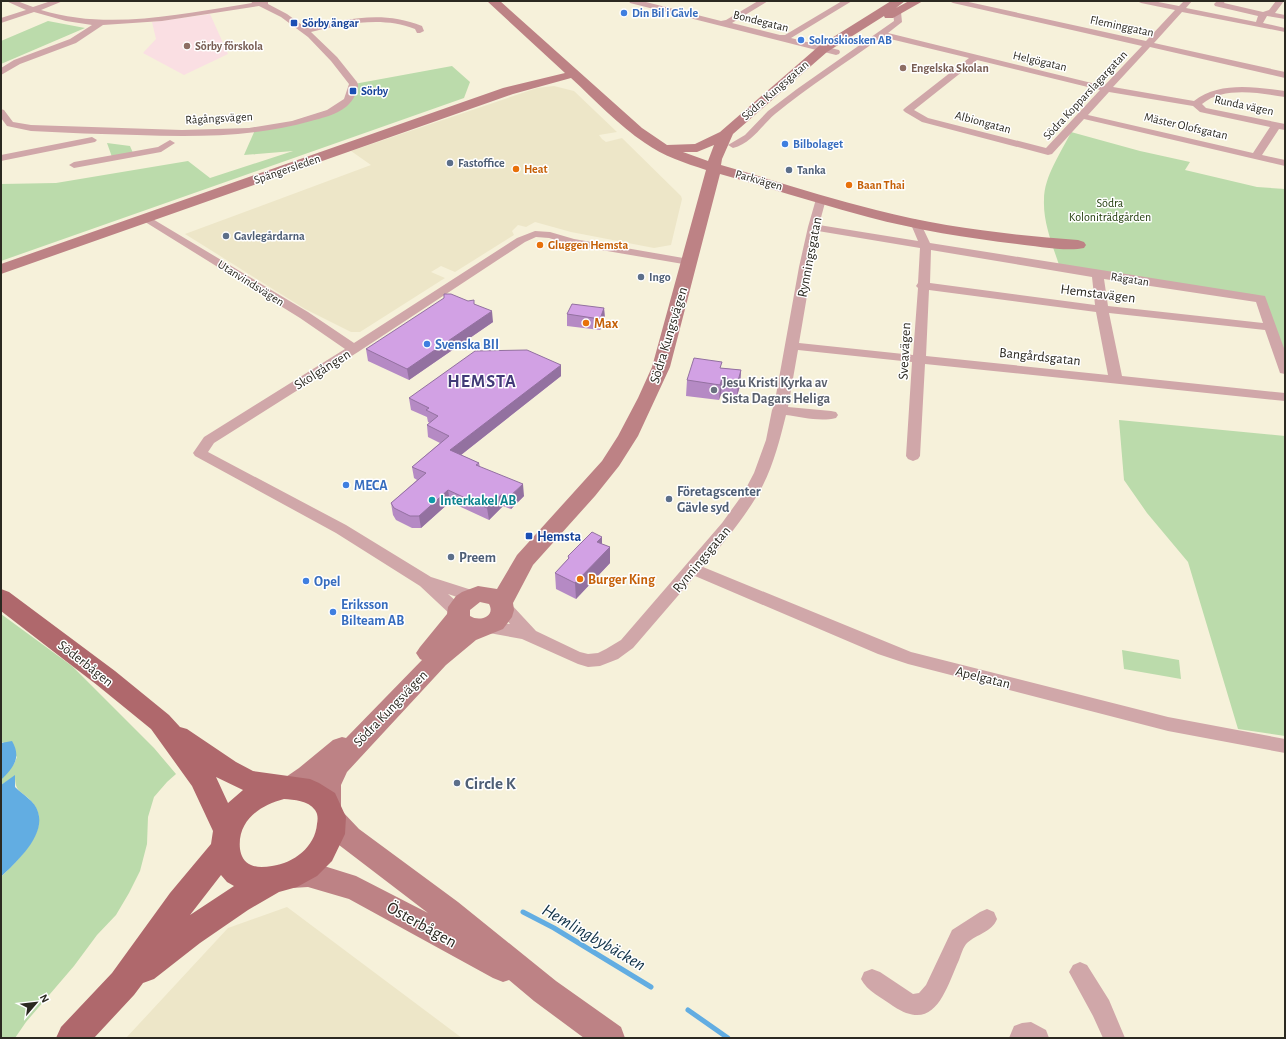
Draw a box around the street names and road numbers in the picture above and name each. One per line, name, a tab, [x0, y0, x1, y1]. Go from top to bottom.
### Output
street label: Bondegatan	[732, 8, 790, 34]
street label: Fleminggatan	[1089, 13, 1155, 39]
street label: Södra Kopparslagargatan	[1041, 48, 1129, 142]
street label: Helgögatan	[1012, 49, 1068, 73]
street label: Södra Kungsgatan	[739, 58, 811, 122]
street label: Runda vägen	[1213, 93, 1275, 117]
street label: Albiongatan	[954, 109, 1012, 135]
street label: Rågångsvägen	[185, 110, 253, 126]
street label: Mäster Olofsgatan	[1143, 111, 1229, 141]
street label: Spängersleden	[252, 152, 322, 186]
street label: Parkvägen	[734, 168, 784, 192]
street label: Rynningsgatan	[795, 216, 825, 299]
street label: Utanvindsvägen	[216, 258, 286, 308]
street label: Rågatan	[1110, 270, 1150, 288]
street label: Hemstavägen	[1060, 282, 1136, 306]
street label: Södra Kungsvägen	[648, 285, 690, 385]
street label: Sveavägen	[897, 322, 913, 380]
street label: Bangårdsgatan	[998, 346, 1081, 368]
street label: Skolgången	[292, 347, 353, 393]
street label: Rynningsgatan	[670, 524, 733, 595]
street label: Söderbågen	[55, 638, 116, 690]
street label: Apelgatan	[954, 664, 1012, 692]
street label: Södra Kungsvägen	[351, 668, 430, 750]
street label: Österbågen	[384, 897, 460, 951]

